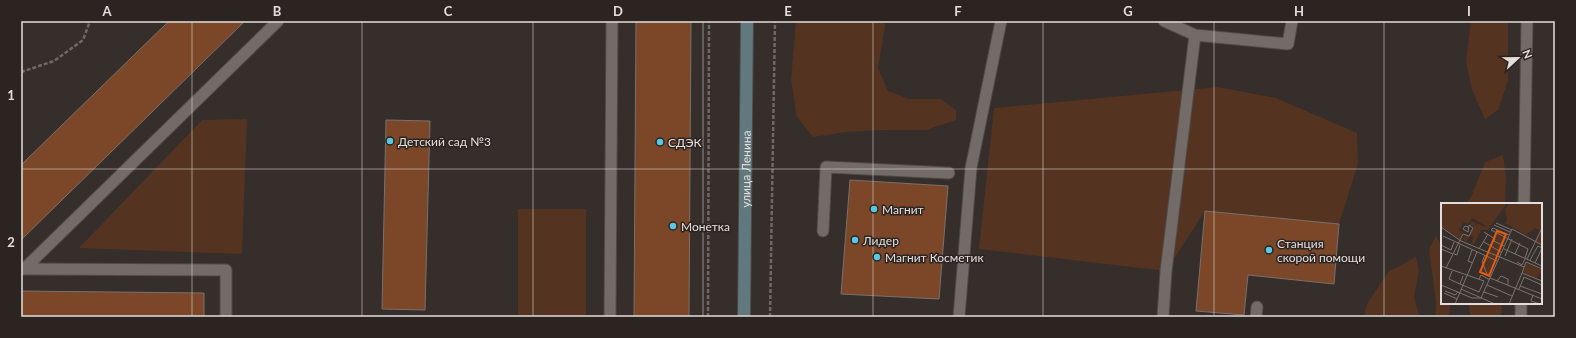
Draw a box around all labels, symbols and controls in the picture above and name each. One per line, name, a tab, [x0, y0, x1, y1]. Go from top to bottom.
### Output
text: A	[101, 3, 112, 19]
text: B	[273, 3, 282, 19]
text: C	[444, 3, 453, 19]
text: D	[613, 3, 623, 19]
text: E	[784, 3, 792, 19]
text: F	[954, 3, 962, 19]
text: G	[1123, 3, 1133, 19]
text: H	[1294, 3, 1304, 19]
text: I	[1467, 3, 1471, 19]
north arrow	[1498, 38, 1538, 78]
text: N	[1520, 48, 1535, 60]
text: 1	[7, 87, 15, 103]
street label: улица Ленина	[738, 130, 753, 208]
place label: Детский сад №3	[398, 134, 491, 149]
place label: СДЭК	[668, 135, 702, 150]
marker: Детский сад №3	[385, 136, 395, 146]
marker: СДЭК	[655, 137, 665, 147]
place label: Магнит	[882, 202, 924, 217]
inset map	[1441, 203, 1542, 304]
marker: Магнит	[869, 204, 879, 214]
place label: Монетка	[681, 219, 730, 234]
marker: Монетка	[668, 221, 678, 231]
place label: Лидер	[862, 233, 899, 248]
text: 2	[7, 234, 15, 250]
marker: Лидер	[850, 235, 860, 245]
place label: Станция скорой помощи	[1277, 236, 1365, 265]
marker: Станция скорой помощи	[1264, 245, 1274, 255]
place label: Магнит Косметик	[885, 250, 984, 265]
marker: Магнит Косметик	[872, 252, 882, 262]

